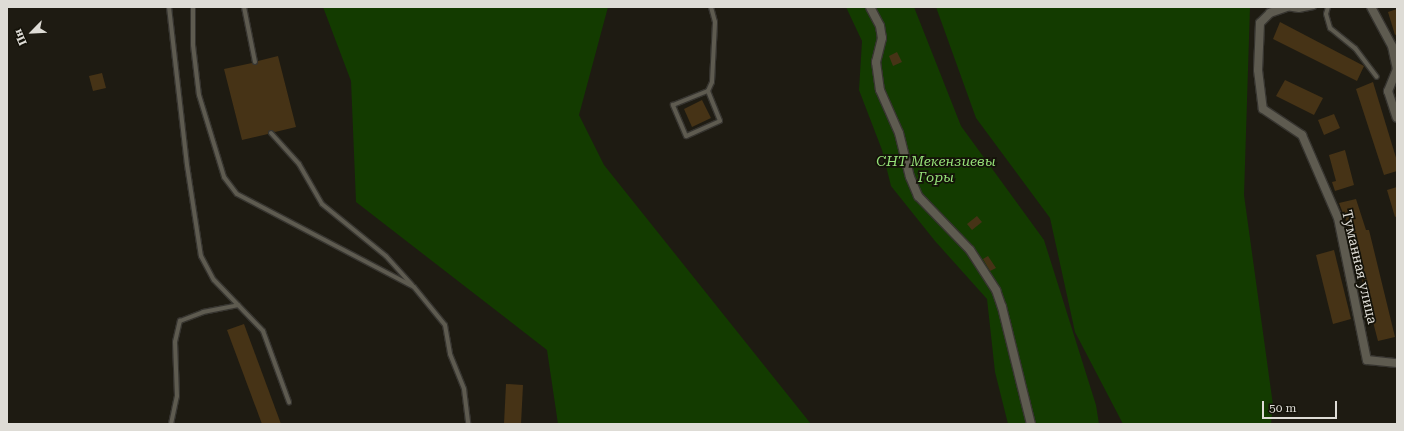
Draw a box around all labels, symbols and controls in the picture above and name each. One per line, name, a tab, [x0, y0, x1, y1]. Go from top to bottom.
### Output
north arrow	[12, 12, 52, 52]
text: Пн	[11, 27, 30, 47]
park label: СНТ Мекензиевы Горы	[876, 153, 996, 186]
street label: Туманная улица	[1339, 208, 1381, 326]
scale bar	[1264, 393, 1339, 419]
text: 50 m	[1269, 401, 1296, 415]

